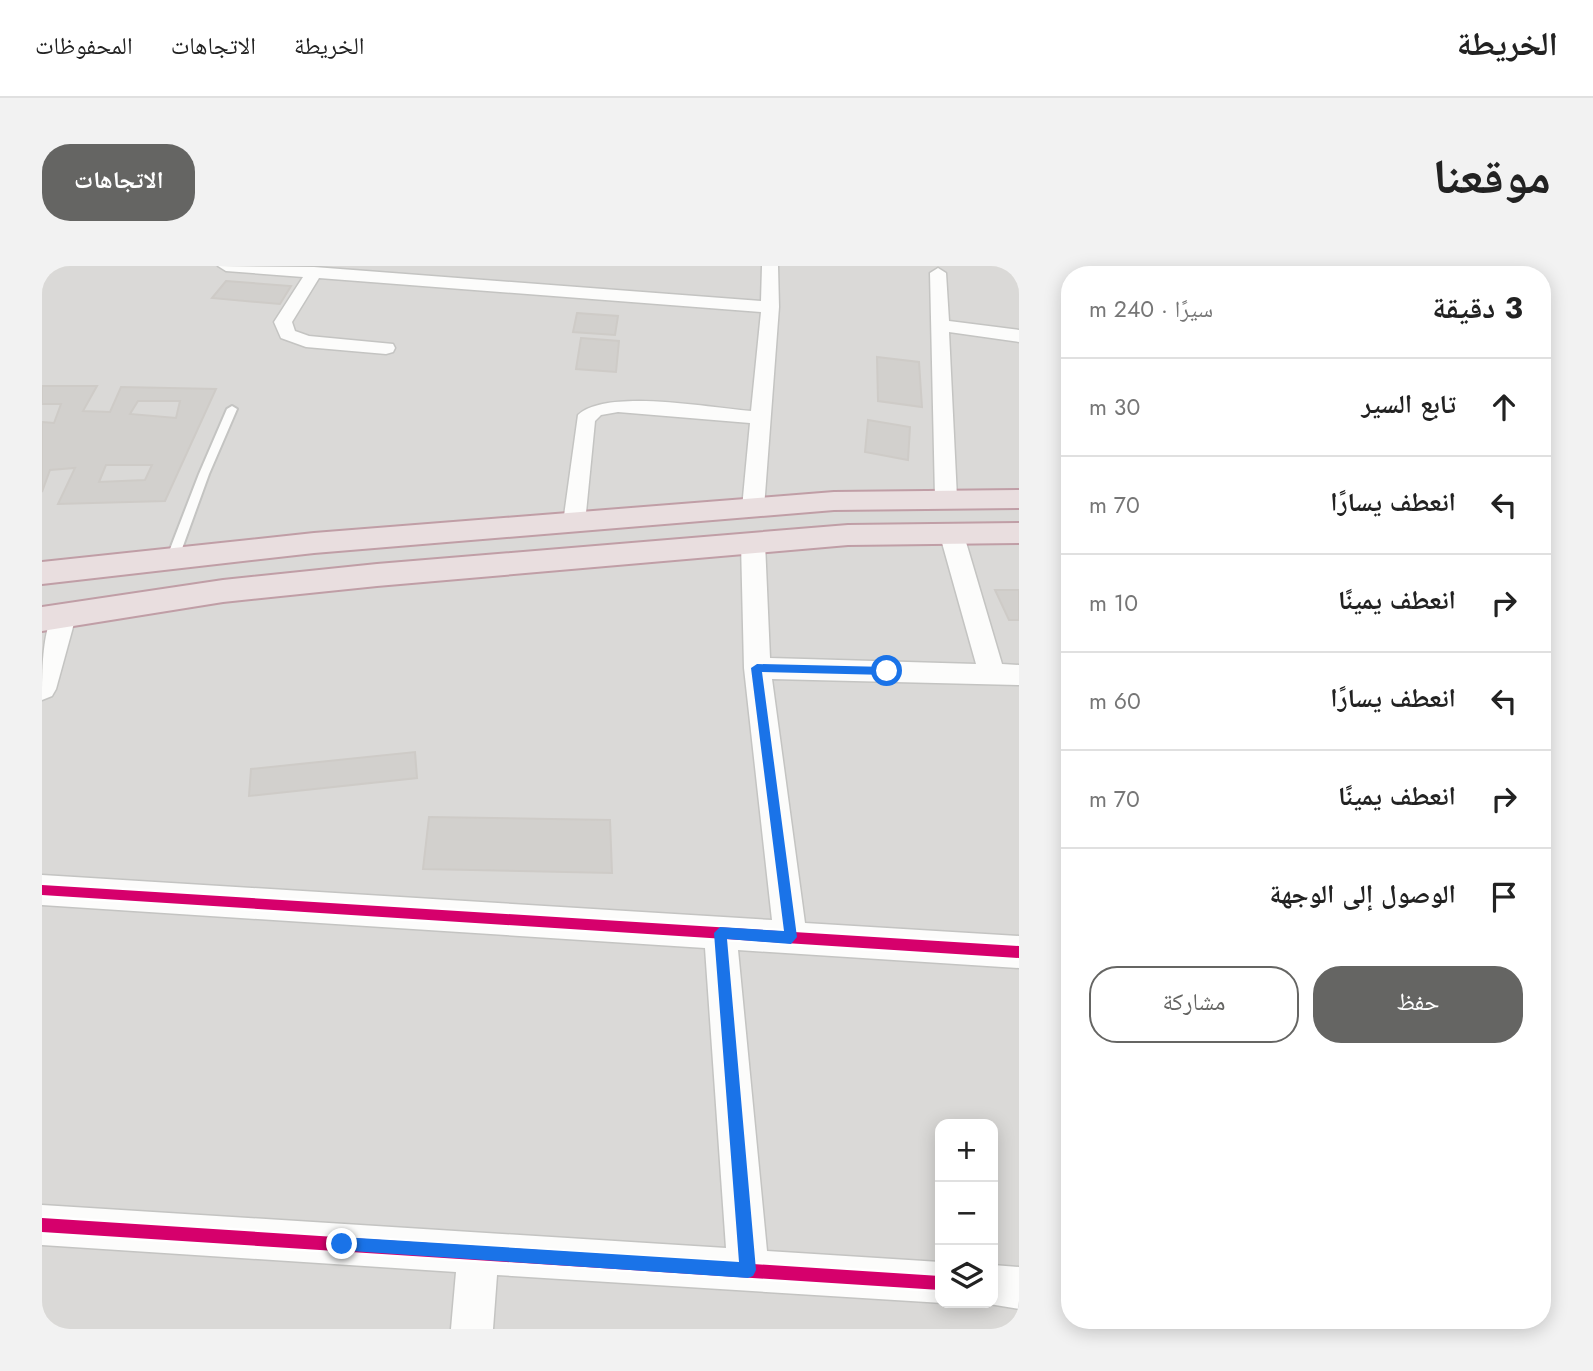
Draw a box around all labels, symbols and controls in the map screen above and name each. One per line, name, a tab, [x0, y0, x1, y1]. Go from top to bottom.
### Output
text: الخريطة	[1457, 20, 1558, 67]
text: المحفوظات	[35, 28, 133, 63]
text: الاتجاهات	[171, 28, 256, 63]
text: الخريطة	[294, 28, 365, 63]
text: موقعنا	[1433, 141, 1551, 211]
button: الاتجاهات	[42, 144, 195, 221]
text: 3 دقيقة	[1432, 286, 1523, 329]
text: سيرًا · 240 m	[1089, 292, 1213, 326]
text: تابع السير	[1361, 385, 1456, 423]
icon: ahead	[1485, 388, 1523, 426]
text: 30 m	[1089, 390, 1140, 424]
text: انعطف يسارًا	[1330, 483, 1456, 521]
icon: left	[1485, 486, 1523, 524]
text: 70 m	[1089, 488, 1140, 522]
text: انعطف يمينًا	[1338, 581, 1456, 619]
icon: right	[1485, 584, 1523, 622]
text: 10 m	[1089, 586, 1138, 620]
route start	[871, 655, 902, 686]
text: انعطف يسارًا	[1330, 679, 1456, 717]
icon: left	[1485, 682, 1523, 720]
text: 60 m	[1089, 684, 1141, 718]
text: انعطف يمينًا	[1338, 777, 1456, 815]
icon: right	[1485, 780, 1523, 818]
text: 70 m	[1089, 782, 1140, 816]
text: الوصول إلى الوجهة	[1269, 875, 1456, 913]
icon: arrive	[1485, 878, 1523, 916]
button: مشاركة	[1089, 966, 1299, 1043]
button: حفظ	[1313, 966, 1523, 1043]
map controls	[935, 1119, 998, 1308]
button: +	[935, 1119, 998, 1182]
button: −	[935, 1182, 998, 1245]
route end	[326, 1228, 357, 1259]
button: layers	[935, 1245, 998, 1308]

